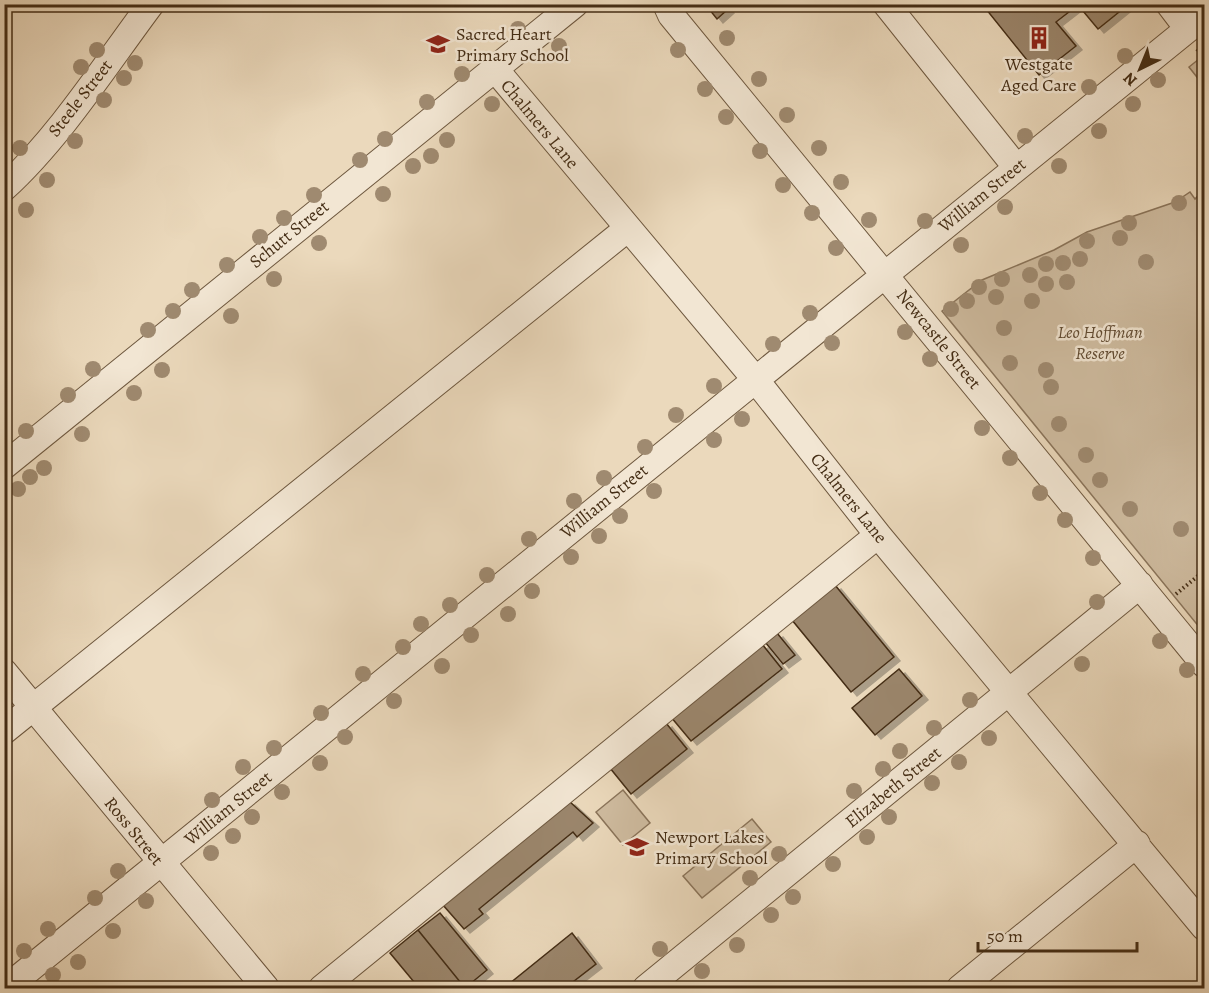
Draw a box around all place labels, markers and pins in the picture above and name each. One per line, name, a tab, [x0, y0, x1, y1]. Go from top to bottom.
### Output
place label: Sacred Heart Primary School	[456, 22, 569, 67]
building icon: Westgate Aged Care	[1026, 25, 1052, 51]
school or university icon: Sacred Heart Primary School	[425, 31, 451, 57]
place label: Westgate Aged Care	[1000, 52, 1077, 97]
place label: Newport Lakes Primary School	[655, 825, 768, 870]
school or university icon: Newport Lakes Primary School	[624, 834, 650, 860]

